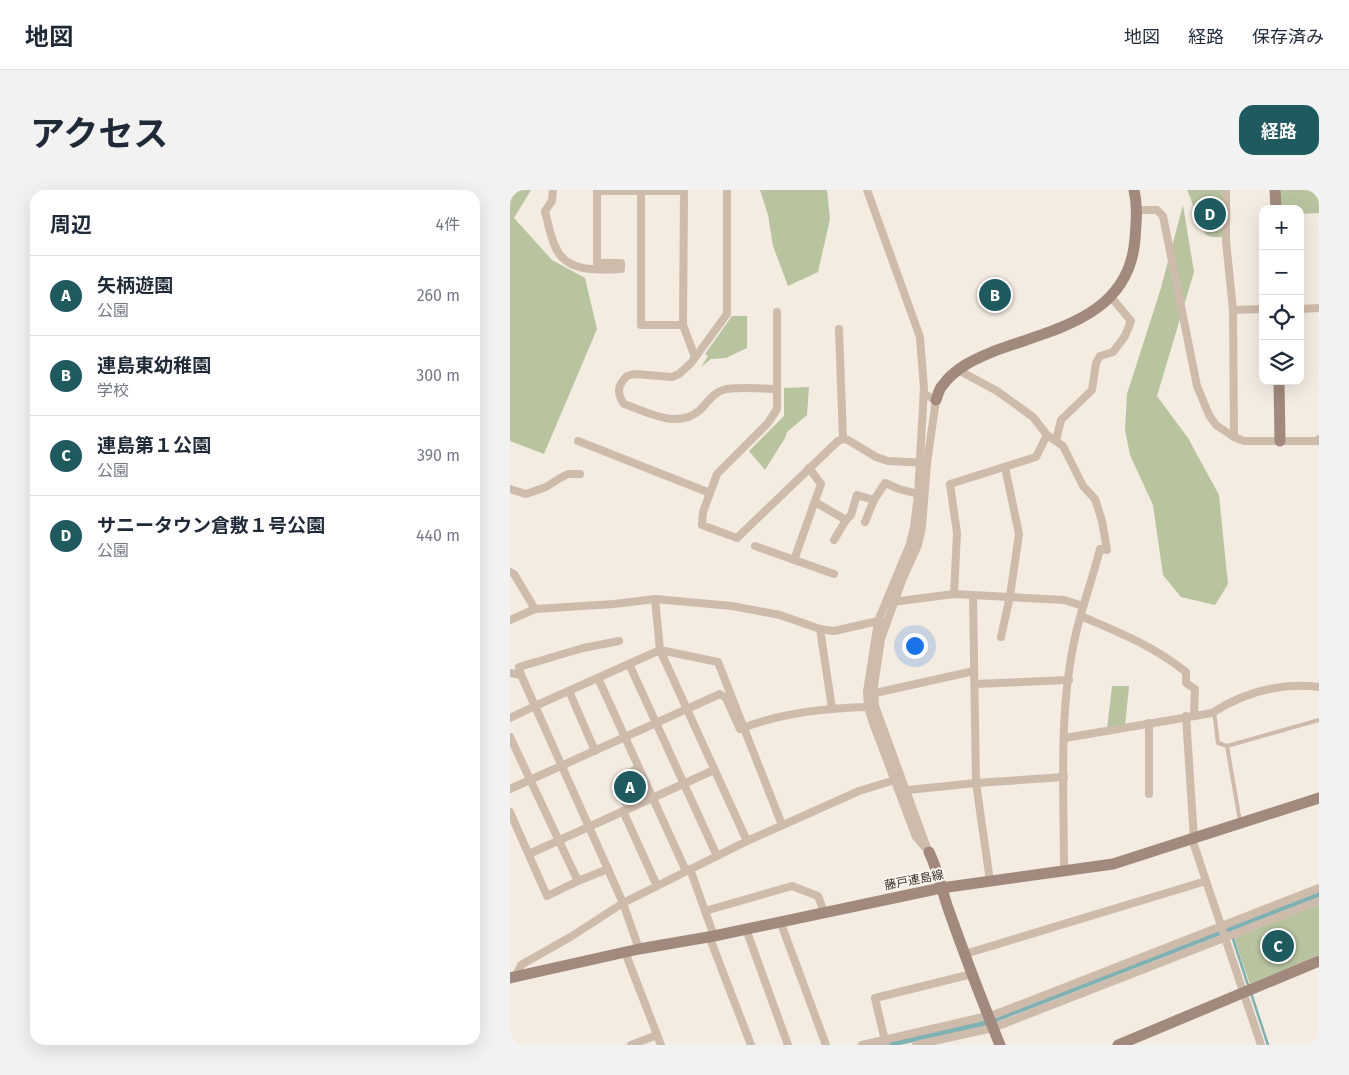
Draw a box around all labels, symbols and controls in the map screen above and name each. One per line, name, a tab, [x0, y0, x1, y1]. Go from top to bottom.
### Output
text: 地図	[25, 23, 73, 51]
text: 地図	[1124, 26, 1160, 48]
text: 経路	[1188, 26, 1224, 48]
text: 保存済み	[1252, 26, 1324, 48]
button: 経路	[1239, 105, 1319, 155]
text: アクセス	[30, 113, 168, 155]
pin: D	[1194, 195, 1226, 233]
map controls	[1259, 205, 1304, 385]
button: +	[1259, 205, 1304, 250]
text: 周辺	[50, 212, 92, 238]
text: 4件	[435, 215, 460, 234]
button: −	[1259, 250, 1304, 295]
text: 矢柄遊園	[97, 274, 173, 297]
pin: B	[979, 276, 1011, 314]
text: A	[61, 286, 71, 305]
text: 260 m	[417, 286, 460, 305]
button: locate	[1259, 295, 1304, 340]
text: 公園	[97, 301, 129, 320]
button: layers	[1259, 340, 1304, 385]
text: 連島東幼稚園	[97, 354, 211, 377]
text: B	[61, 366, 71, 385]
text: 300 m	[416, 366, 460, 385]
text: 学校	[97, 381, 129, 400]
text: 連島第１公園	[97, 434, 211, 457]
text: C	[61, 446, 71, 465]
text: 390 m	[417, 446, 460, 465]
text: 公園	[97, 461, 129, 480]
text: サニータウン倉敷１号公園	[97, 514, 325, 537]
text: D	[61, 526, 71, 545]
text: 440 m	[416, 526, 460, 545]
text: 公園	[97, 541, 129, 560]
your location	[902, 633, 928, 659]
pin: A	[614, 768, 646, 806]
street label: 藤戸連島線	[883, 867, 945, 893]
pin: C	[1262, 927, 1294, 965]

